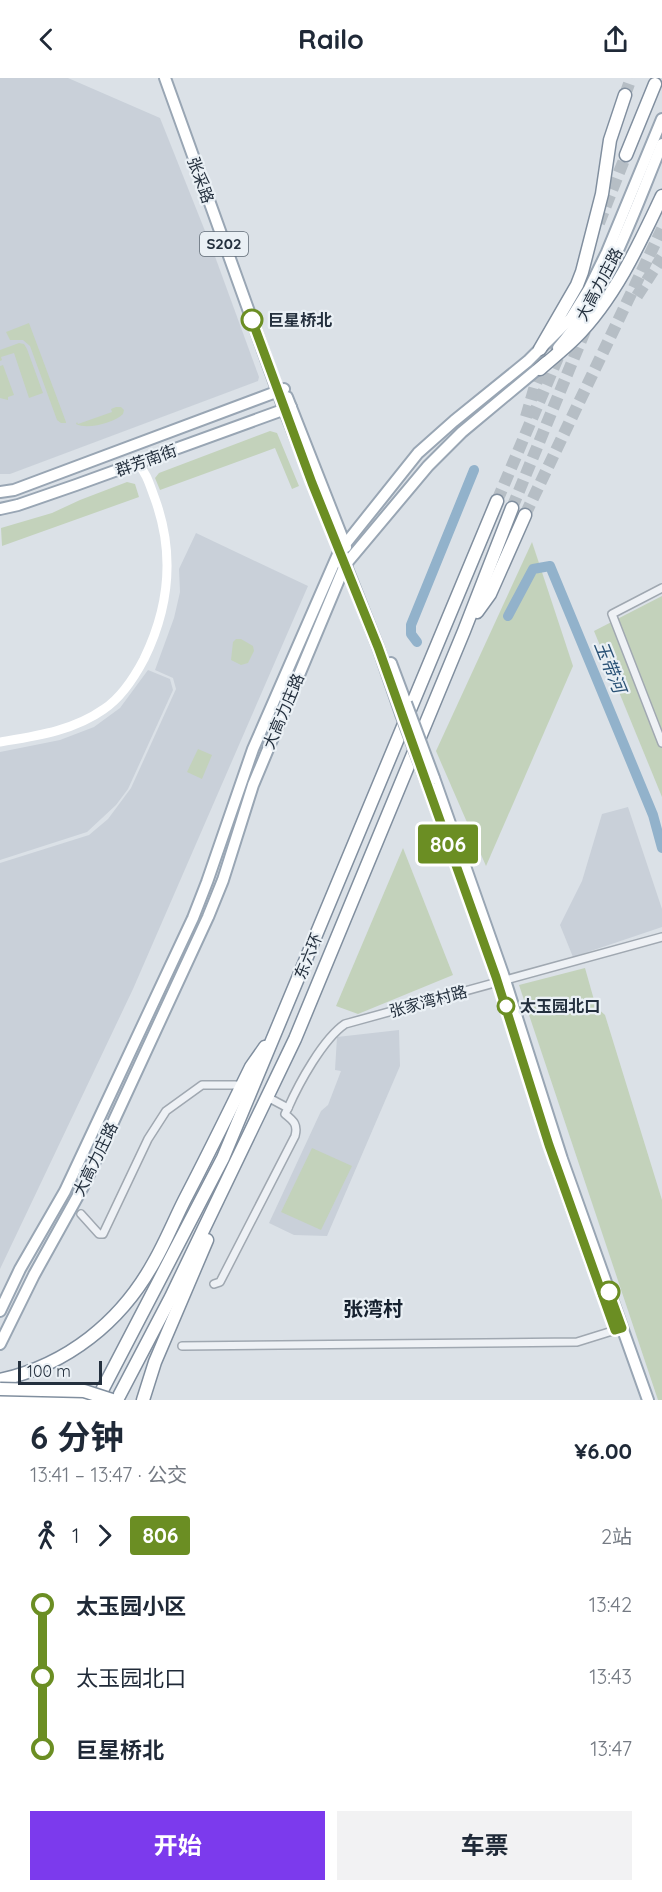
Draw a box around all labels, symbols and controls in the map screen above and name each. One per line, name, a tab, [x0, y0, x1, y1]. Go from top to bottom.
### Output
text: Railo	[298, 22, 364, 56]
icon: back	[30, 23, 63, 56]
icon: share	[599, 23, 632, 56]
street label: 张采路	[183, 154, 219, 206]
road number: S202	[200, 232, 248, 256]
street label: 大高力庄路	[571, 244, 627, 324]
marker: 巨星桥北	[241, 309, 263, 331]
place label: 巨星桥北	[268, 310, 332, 330]
street label: 群芳南街	[113, 440, 179, 480]
water label: 玉带河	[590, 637, 632, 699]
street label: 大高力庄路	[258, 670, 308, 752]
line badge: 806	[414, 824, 482, 864]
text: 806	[430, 831, 466, 857]
street label: 东六环	[290, 930, 326, 982]
street label: 张家湾村路	[387, 981, 469, 1021]
place label: 太玉园北口	[520, 996, 600, 1016]
marker: 太玉园北口	[497, 997, 515, 1015]
street label: 大高力庄路	[68, 1119, 122, 1199]
unlabelled marker	[598, 1281, 620, 1303]
district label: 张湾村	[343, 1296, 403, 1321]
scale bar	[18, 1358, 102, 1386]
text: 100 m	[27, 1361, 71, 1381]
text: 6 分钟	[30, 1416, 124, 1457]
text: ¥6.00	[574, 1437, 632, 1465]
text: 13:41 – 13:47 · 公交	[30, 1462, 187, 1487]
icon: walk	[30, 1519, 63, 1552]
icon: forward	[88, 1519, 121, 1552]
text: 806	[142, 1522, 178, 1548]
text: 1	[72, 1523, 79, 1548]
text: 2站	[601, 1524, 632, 1549]
text: 太玉园小区	[76, 1592, 186, 1620]
text: 13:42	[589, 1592, 632, 1617]
text: 太玉园北口	[76, 1664, 186, 1692]
text: 13:43	[589, 1664, 632, 1689]
text: 巨星桥北	[76, 1736, 164, 1764]
text: 13:47	[590, 1736, 632, 1761]
button: 开始	[30, 1811, 325, 1880]
button: 车票	[337, 1811, 632, 1880]

